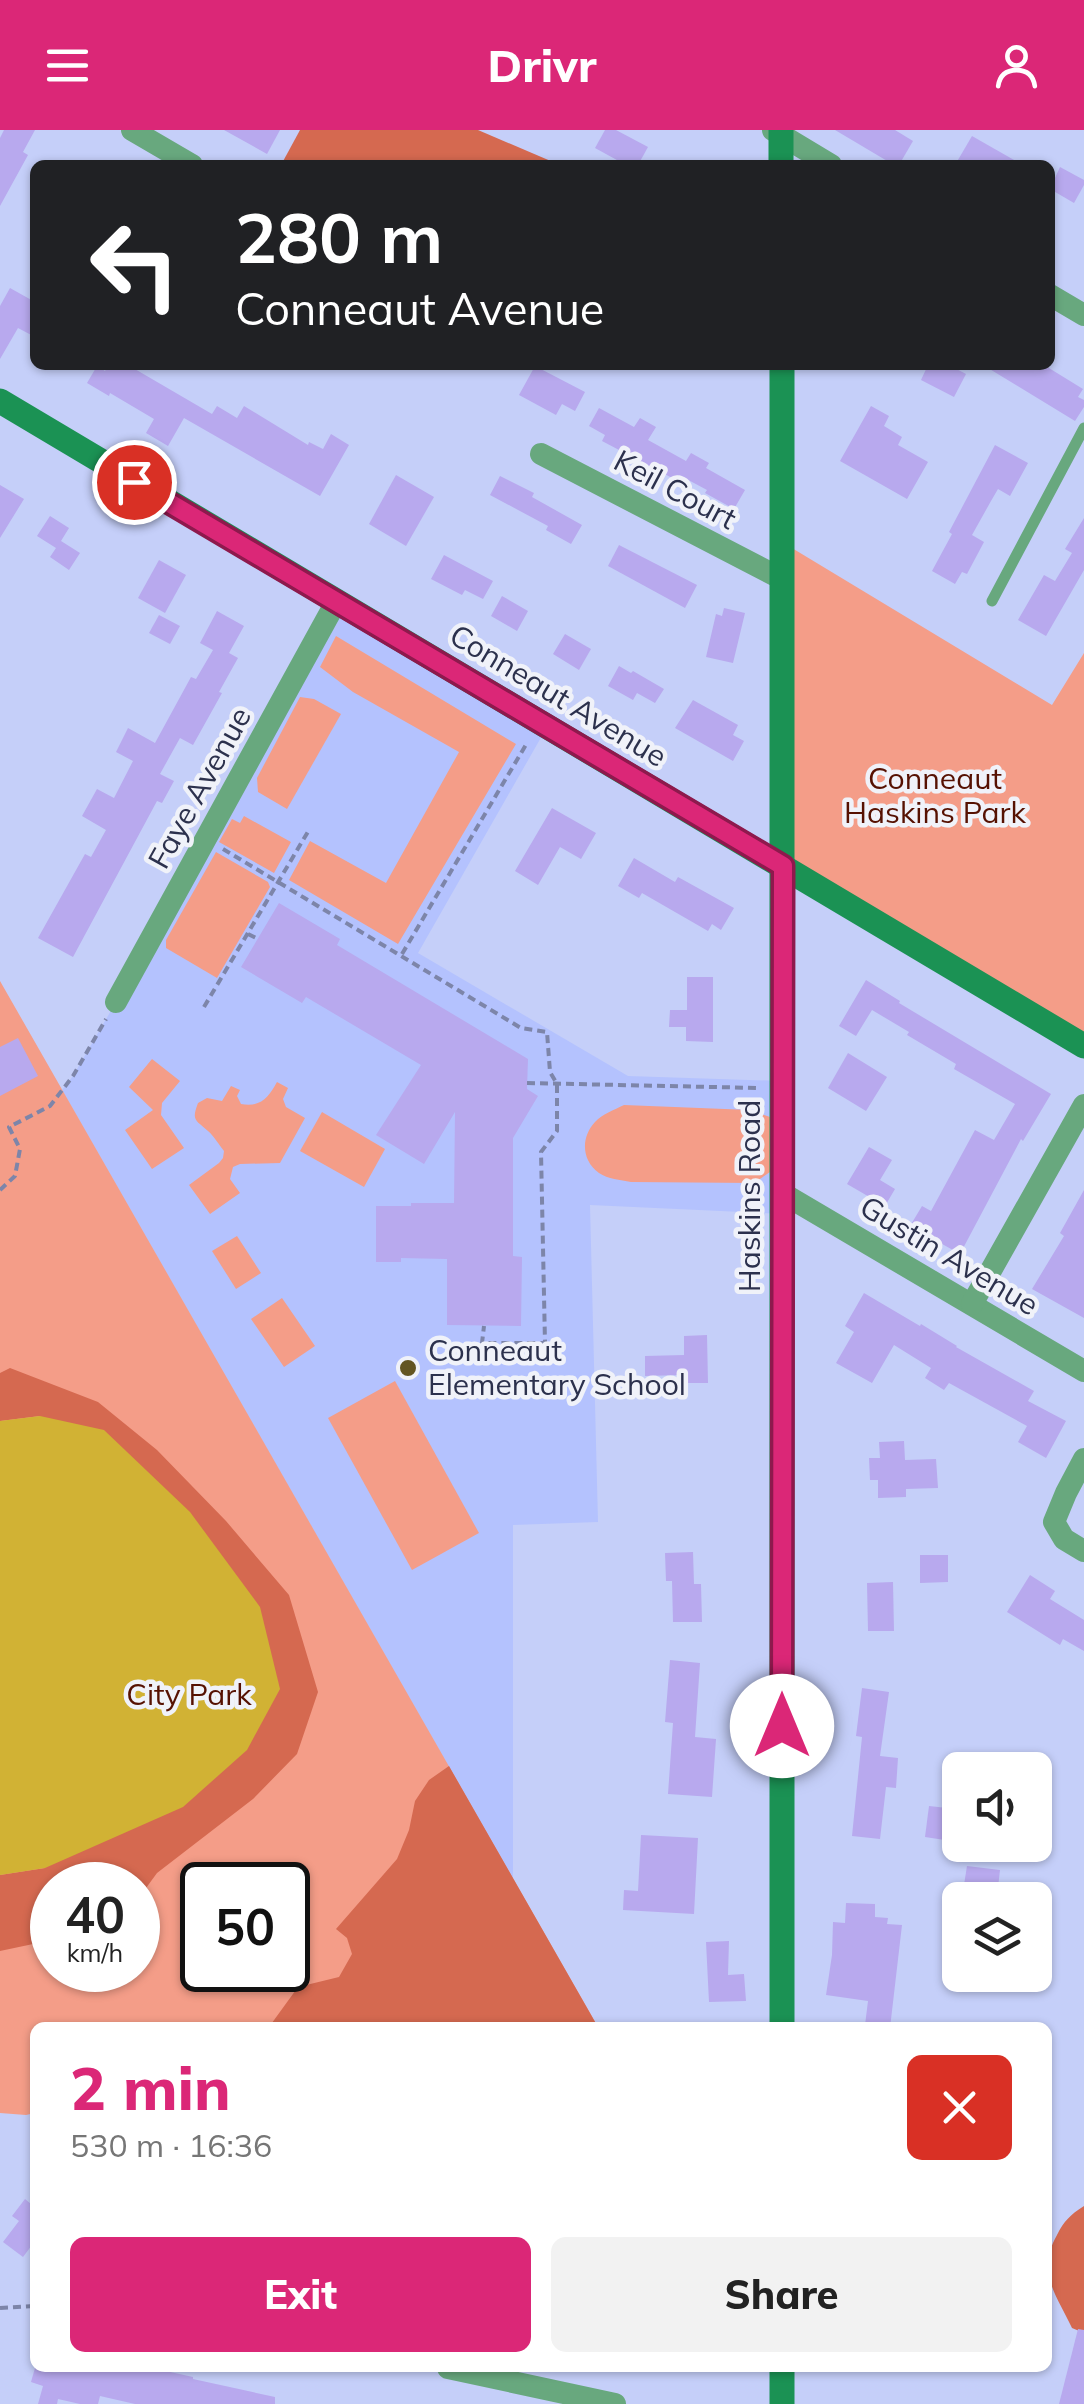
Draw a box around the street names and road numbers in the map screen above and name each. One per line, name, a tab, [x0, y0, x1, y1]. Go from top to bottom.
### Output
street label: Keil Court	[608, 441, 743, 537]
street label: Conneaut Avenue	[443, 615, 674, 775]
street label: Faye Avenue	[139, 700, 259, 875]
street label: Haskins Road	[730, 1100, 768, 1292]
street label: Gustin Avenue	[853, 1187, 1046, 1323]

